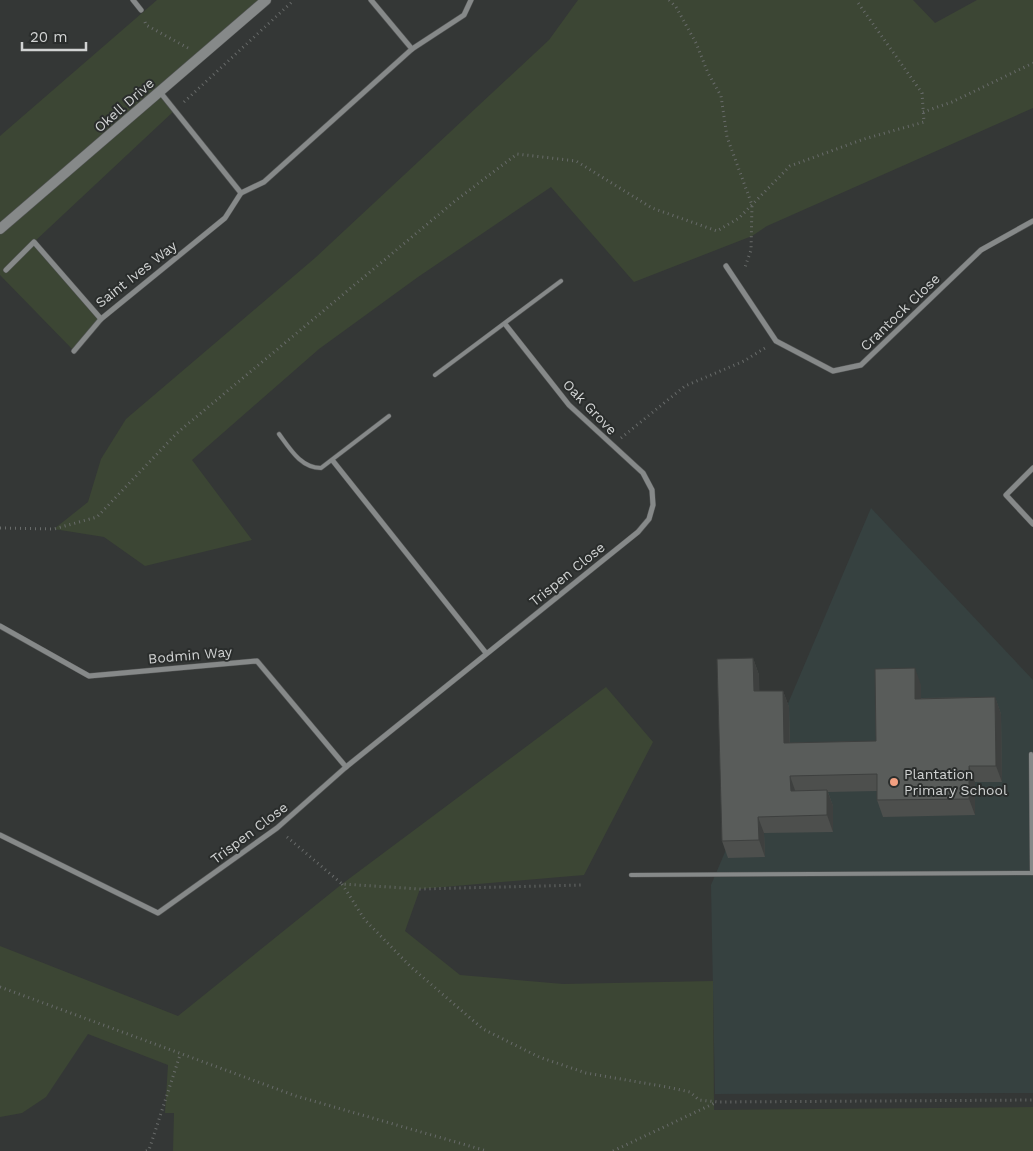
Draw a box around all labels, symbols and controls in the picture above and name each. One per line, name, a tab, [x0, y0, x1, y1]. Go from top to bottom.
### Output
scale bar	[22, 20, 86, 52]
text: 20 m	[30, 28, 68, 46]
street label: Okell Drive	[91, 75, 157, 135]
street label: Saint Ives Way	[92, 237, 180, 311]
street label: Crantock Close	[857, 270, 943, 354]
street label: Oak Grove	[560, 376, 620, 438]
street label: Trispen Close	[526, 539, 608, 609]
street label: Bodmin Way	[147, 643, 233, 667]
place label: Plantation Primary School	[904, 766, 1008, 798]
marker: Plantation Primary School	[888, 776, 900, 788]
street label: Trispen Close	[207, 799, 291, 867]

